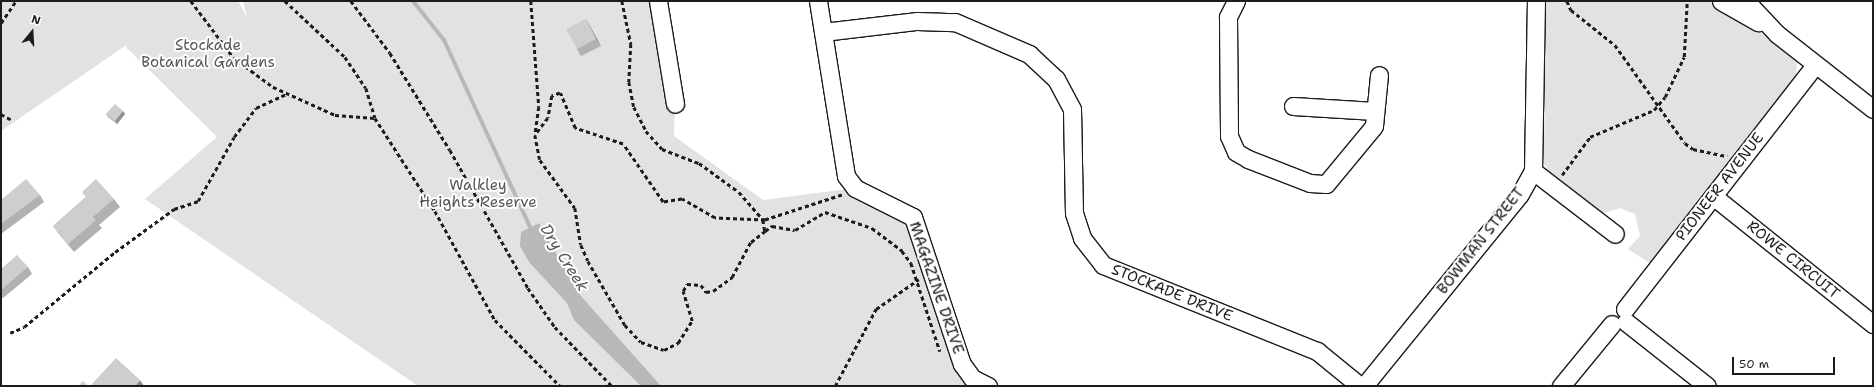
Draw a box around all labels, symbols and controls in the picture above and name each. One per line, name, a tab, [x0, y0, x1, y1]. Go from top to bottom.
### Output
north arrow	[12, 12, 52, 52]
text: N	[29, 12, 42, 29]
park label: Stockade Botanical Gardens	[141, 36, 275, 71]
street label: PIONEER AVENUE	[1672, 129, 1768, 245]
park label: Walkley Heights Reserve	[419, 176, 537, 211]
street label: BOWMAN STREET	[1434, 184, 1528, 298]
street label: ROWE CIRCUIT	[1743, 217, 1843, 303]
street label: MAGAZINE DRIVE	[905, 219, 967, 357]
water label: Dry Creek	[536, 221, 592, 295]
street label: STOCKADE DRIVE	[1109, 260, 1235, 326]
scale bar	[1734, 349, 1837, 375]
text: 50 m	[1739, 356, 1769, 372]

